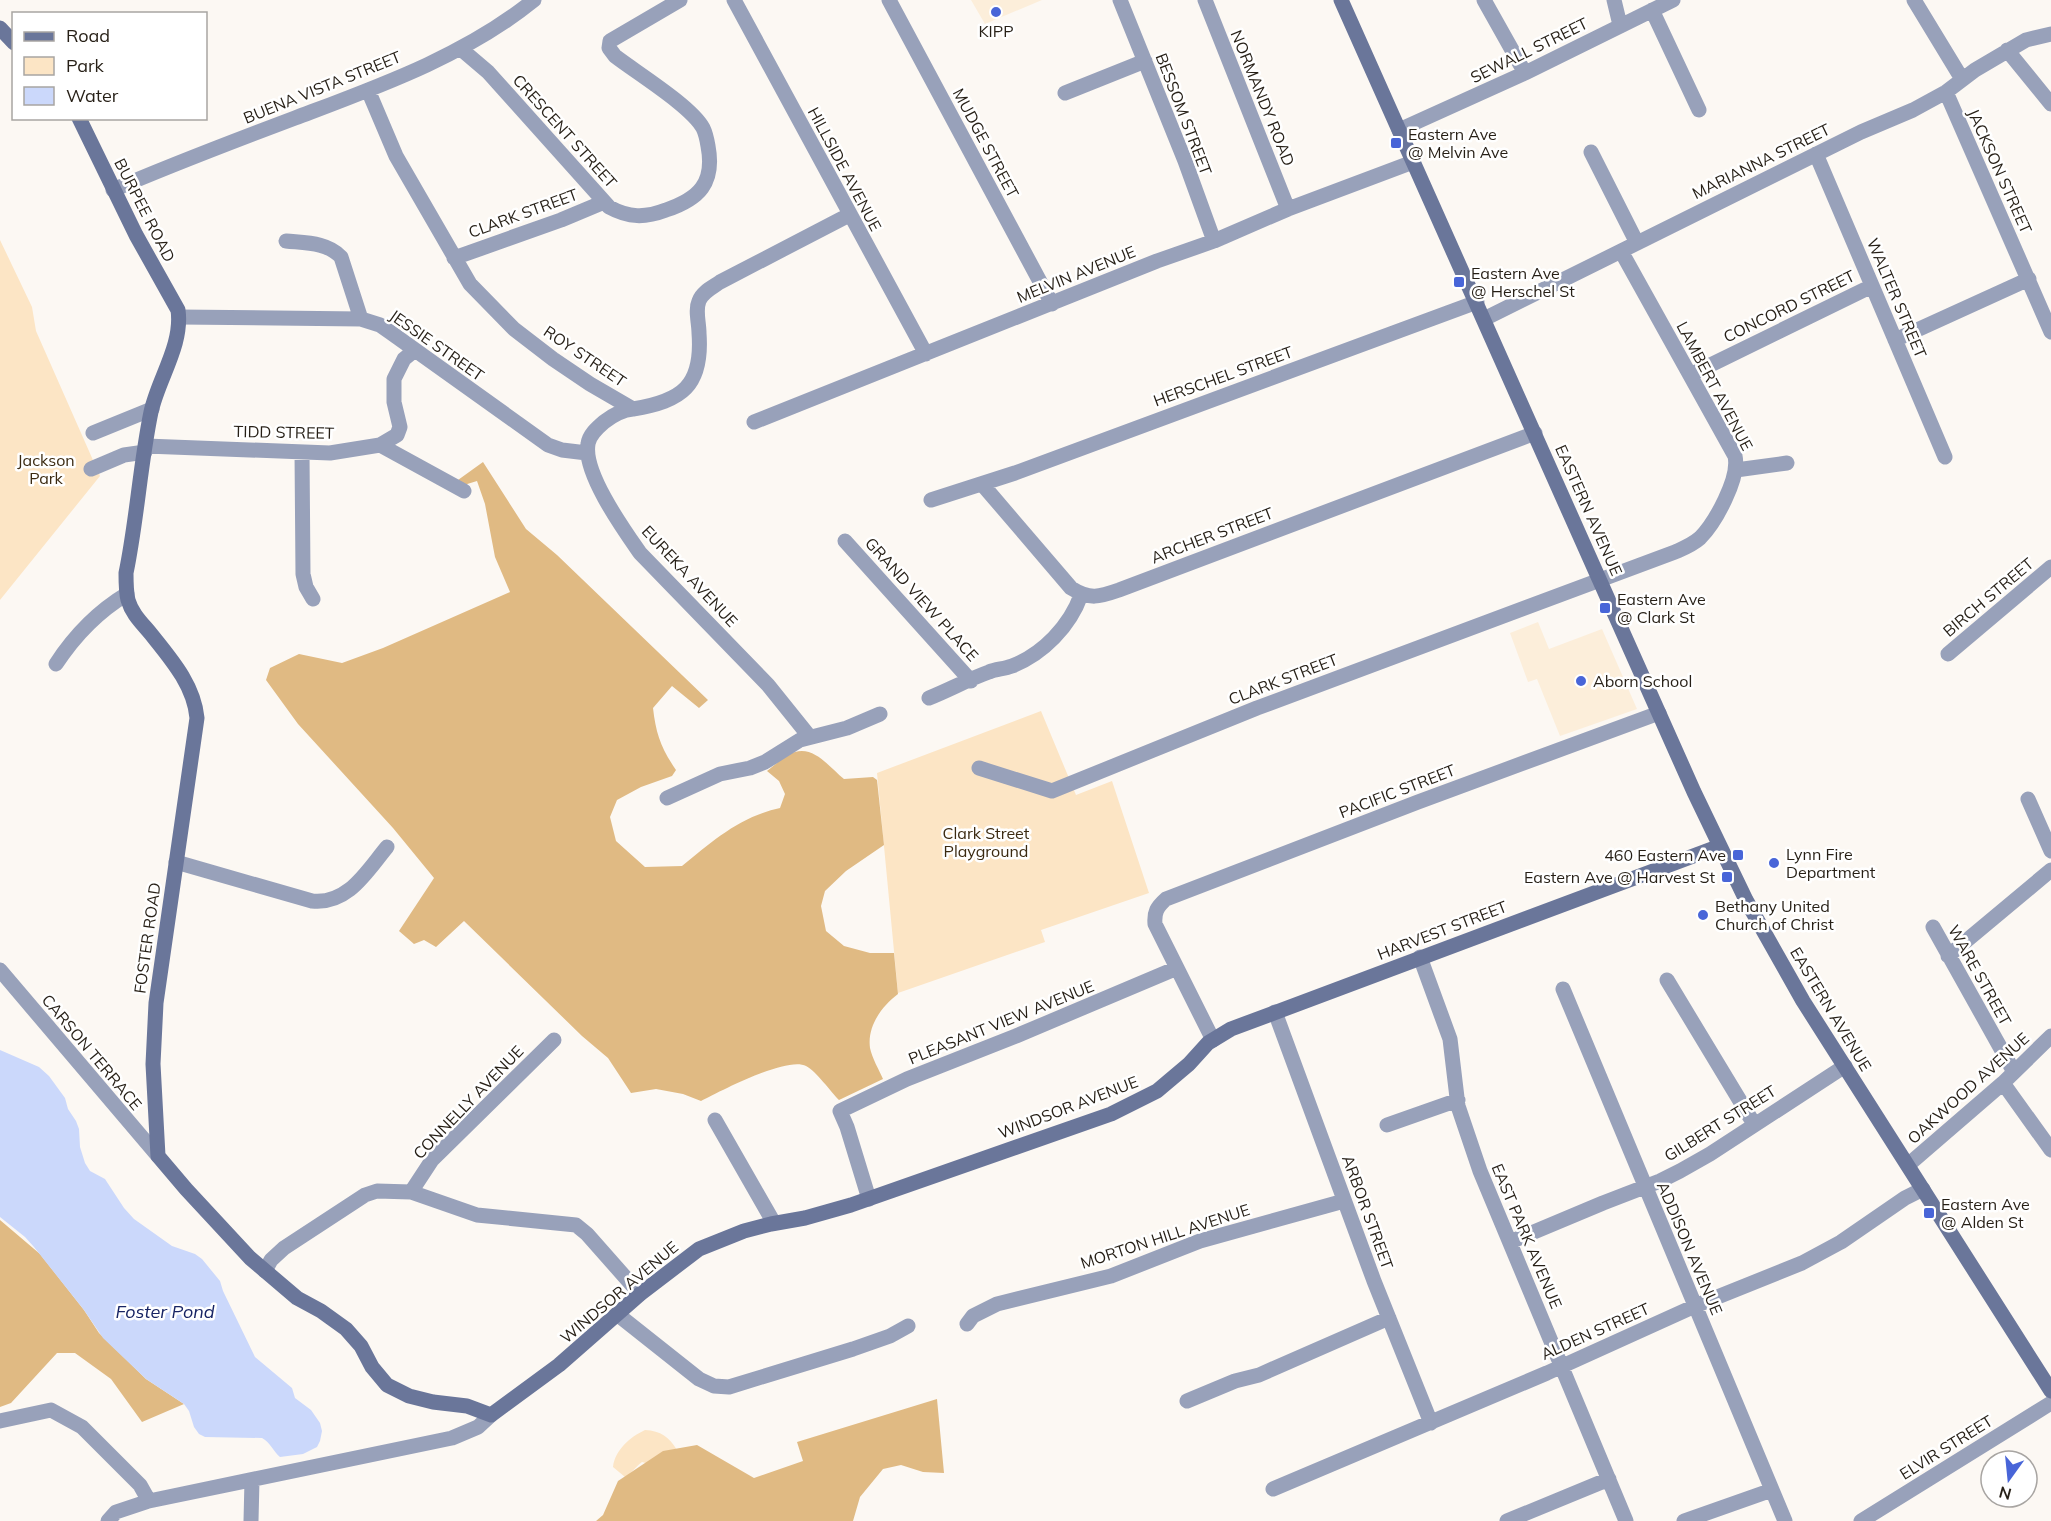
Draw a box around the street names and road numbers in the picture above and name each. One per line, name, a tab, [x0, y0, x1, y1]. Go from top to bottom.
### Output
street label: SEWALL STREET	[1467, 13, 1591, 87]
street label: NORMANDY ROAD	[1227, 27, 1299, 169]
street label: BUENA VISTA STREET	[240, 46, 404, 128]
street label: BESSOM STREET	[1152, 50, 1217, 178]
street label: CRESCENT STREET	[509, 70, 622, 192]
street label: MUDGE STREET	[949, 85, 1023, 202]
street label: HILLSIDE AVENUE	[804, 104, 886, 234]
street label: JACKSON STREET	[1963, 105, 2037, 237]
street label: MARIANNA STREET	[1689, 119, 1834, 203]
street label: BURPEE ROAD	[110, 155, 180, 265]
street label: CLARK STREET	[465, 184, 581, 242]
street label: WALTER STREET	[1863, 235, 1931, 361]
street label: MELVIN AVENUE	[1014, 241, 1138, 307]
street label: CONCORD STREET	[1720, 265, 1858, 347]
street label: JESSIE STREET	[386, 305, 488, 385]
street label: LAMBERT AVENUE	[1673, 318, 1757, 454]
street label: ROY STREET	[540, 321, 630, 391]
street label: HERSCHEL STREET	[1151, 341, 1296, 411]
street label: TIDD STREET	[234, 421, 335, 443]
street label: EASTERN AVENUE	[1551, 441, 1627, 579]
street label: ARCHER STREET	[1148, 502, 1276, 568]
street label: EUREKA AVENUE	[638, 521, 742, 631]
street label: GRAND VIEW PLACE	[861, 533, 983, 665]
street label: BIRCH STREET	[1939, 553, 2038, 641]
street label: CLARK STREET	[1226, 649, 1341, 709]
street label: PACIFIC STREET	[1336, 760, 1458, 822]
street label: FOSTER ROAD	[129, 881, 165, 995]
street label: HARVEST STREET	[1374, 896, 1510, 964]
street label: WARE STREET	[1944, 921, 2016, 1029]
street label: EASTERN AVENUE	[1786, 943, 1876, 1075]
street label: PLEASANT VIEW AVENUE	[905, 976, 1097, 1068]
street label: CARSON TERRACE	[38, 990, 146, 1114]
street label: OAKWOOD AVENUE	[1903, 1028, 2033, 1148]
street label: CONNELLY AVENUE	[409, 1041, 527, 1163]
street label: WINDSOR AVENUE	[995, 1071, 1141, 1143]
street label: GILBERT STREET	[1660, 1080, 1780, 1165]
street label: ARBOR STREET	[1338, 1152, 1398, 1272]
street label: EAST PARK AVENUE	[1487, 1161, 1567, 1311]
street label: ADDISON AVENUE	[1653, 1178, 1727, 1318]
street label: MORTON HILL AVENUE	[1078, 1199, 1252, 1273]
street label: WINDSOR AVENUE	[556, 1237, 682, 1347]
street label: ALDEN STREET	[1538, 1298, 1653, 1364]
street label: ELVIR STREET	[1896, 1410, 1996, 1484]

